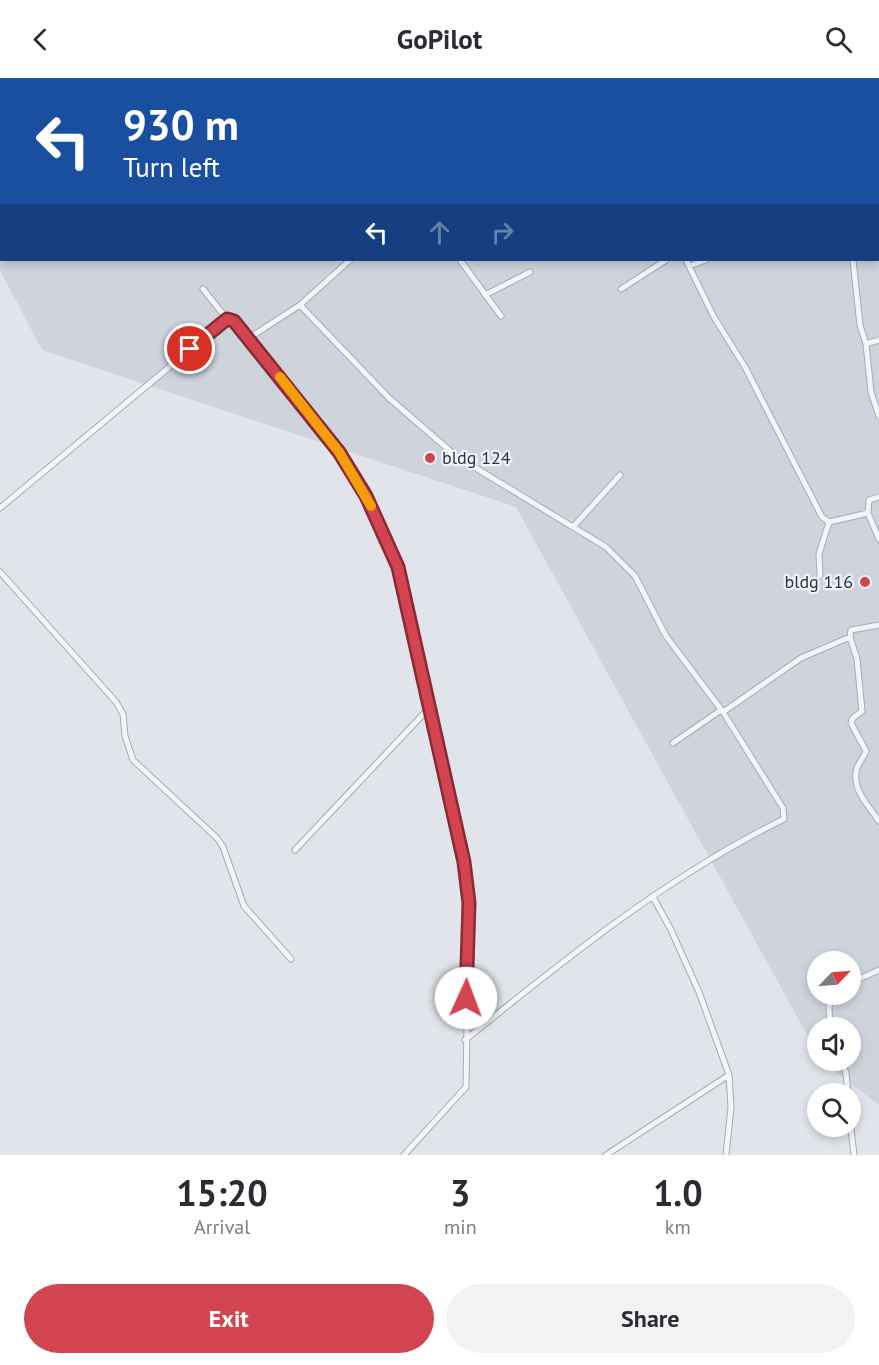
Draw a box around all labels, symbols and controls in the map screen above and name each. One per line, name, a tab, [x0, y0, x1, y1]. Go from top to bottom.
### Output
text: GoPilot	[397, 22, 482, 56]
icon: back	[24, 23, 57, 56]
icon: search	[822, 23, 855, 56]
text: 930 m	[123, 97, 239, 152]
icon: left	[24, 102, 102, 180]
text: Turn left	[123, 150, 220, 184]
icon: left	[360, 216, 393, 249]
icon: ahead	[423, 216, 456, 249]
icon: right	[486, 216, 519, 249]
pin	[164, 323, 215, 374]
icon: arrive	[173, 332, 206, 365]
place label: bldg 124	[442, 446, 511, 469]
marker: bldg 124	[423, 451, 437, 465]
place label: bldg 116	[784, 570, 853, 593]
marker: bldg 116	[858, 575, 872, 589]
north arrow	[807, 951, 861, 1005]
map controls	[807, 951, 861, 1137]
position arrow	[434, 966, 498, 1030]
button: sound	[807, 1017, 861, 1071]
button: search	[807, 1083, 861, 1137]
text: 15:20	[176, 1169, 268, 1216]
text: 3	[450, 1169, 471, 1216]
text: 1.0	[653, 1169, 703, 1216]
text: Arrival	[194, 1214, 250, 1240]
text: min	[444, 1214, 477, 1240]
text: km	[665, 1214, 691, 1240]
button: Exit	[24, 1284, 434, 1353]
button: Share	[446, 1284, 855, 1353]

